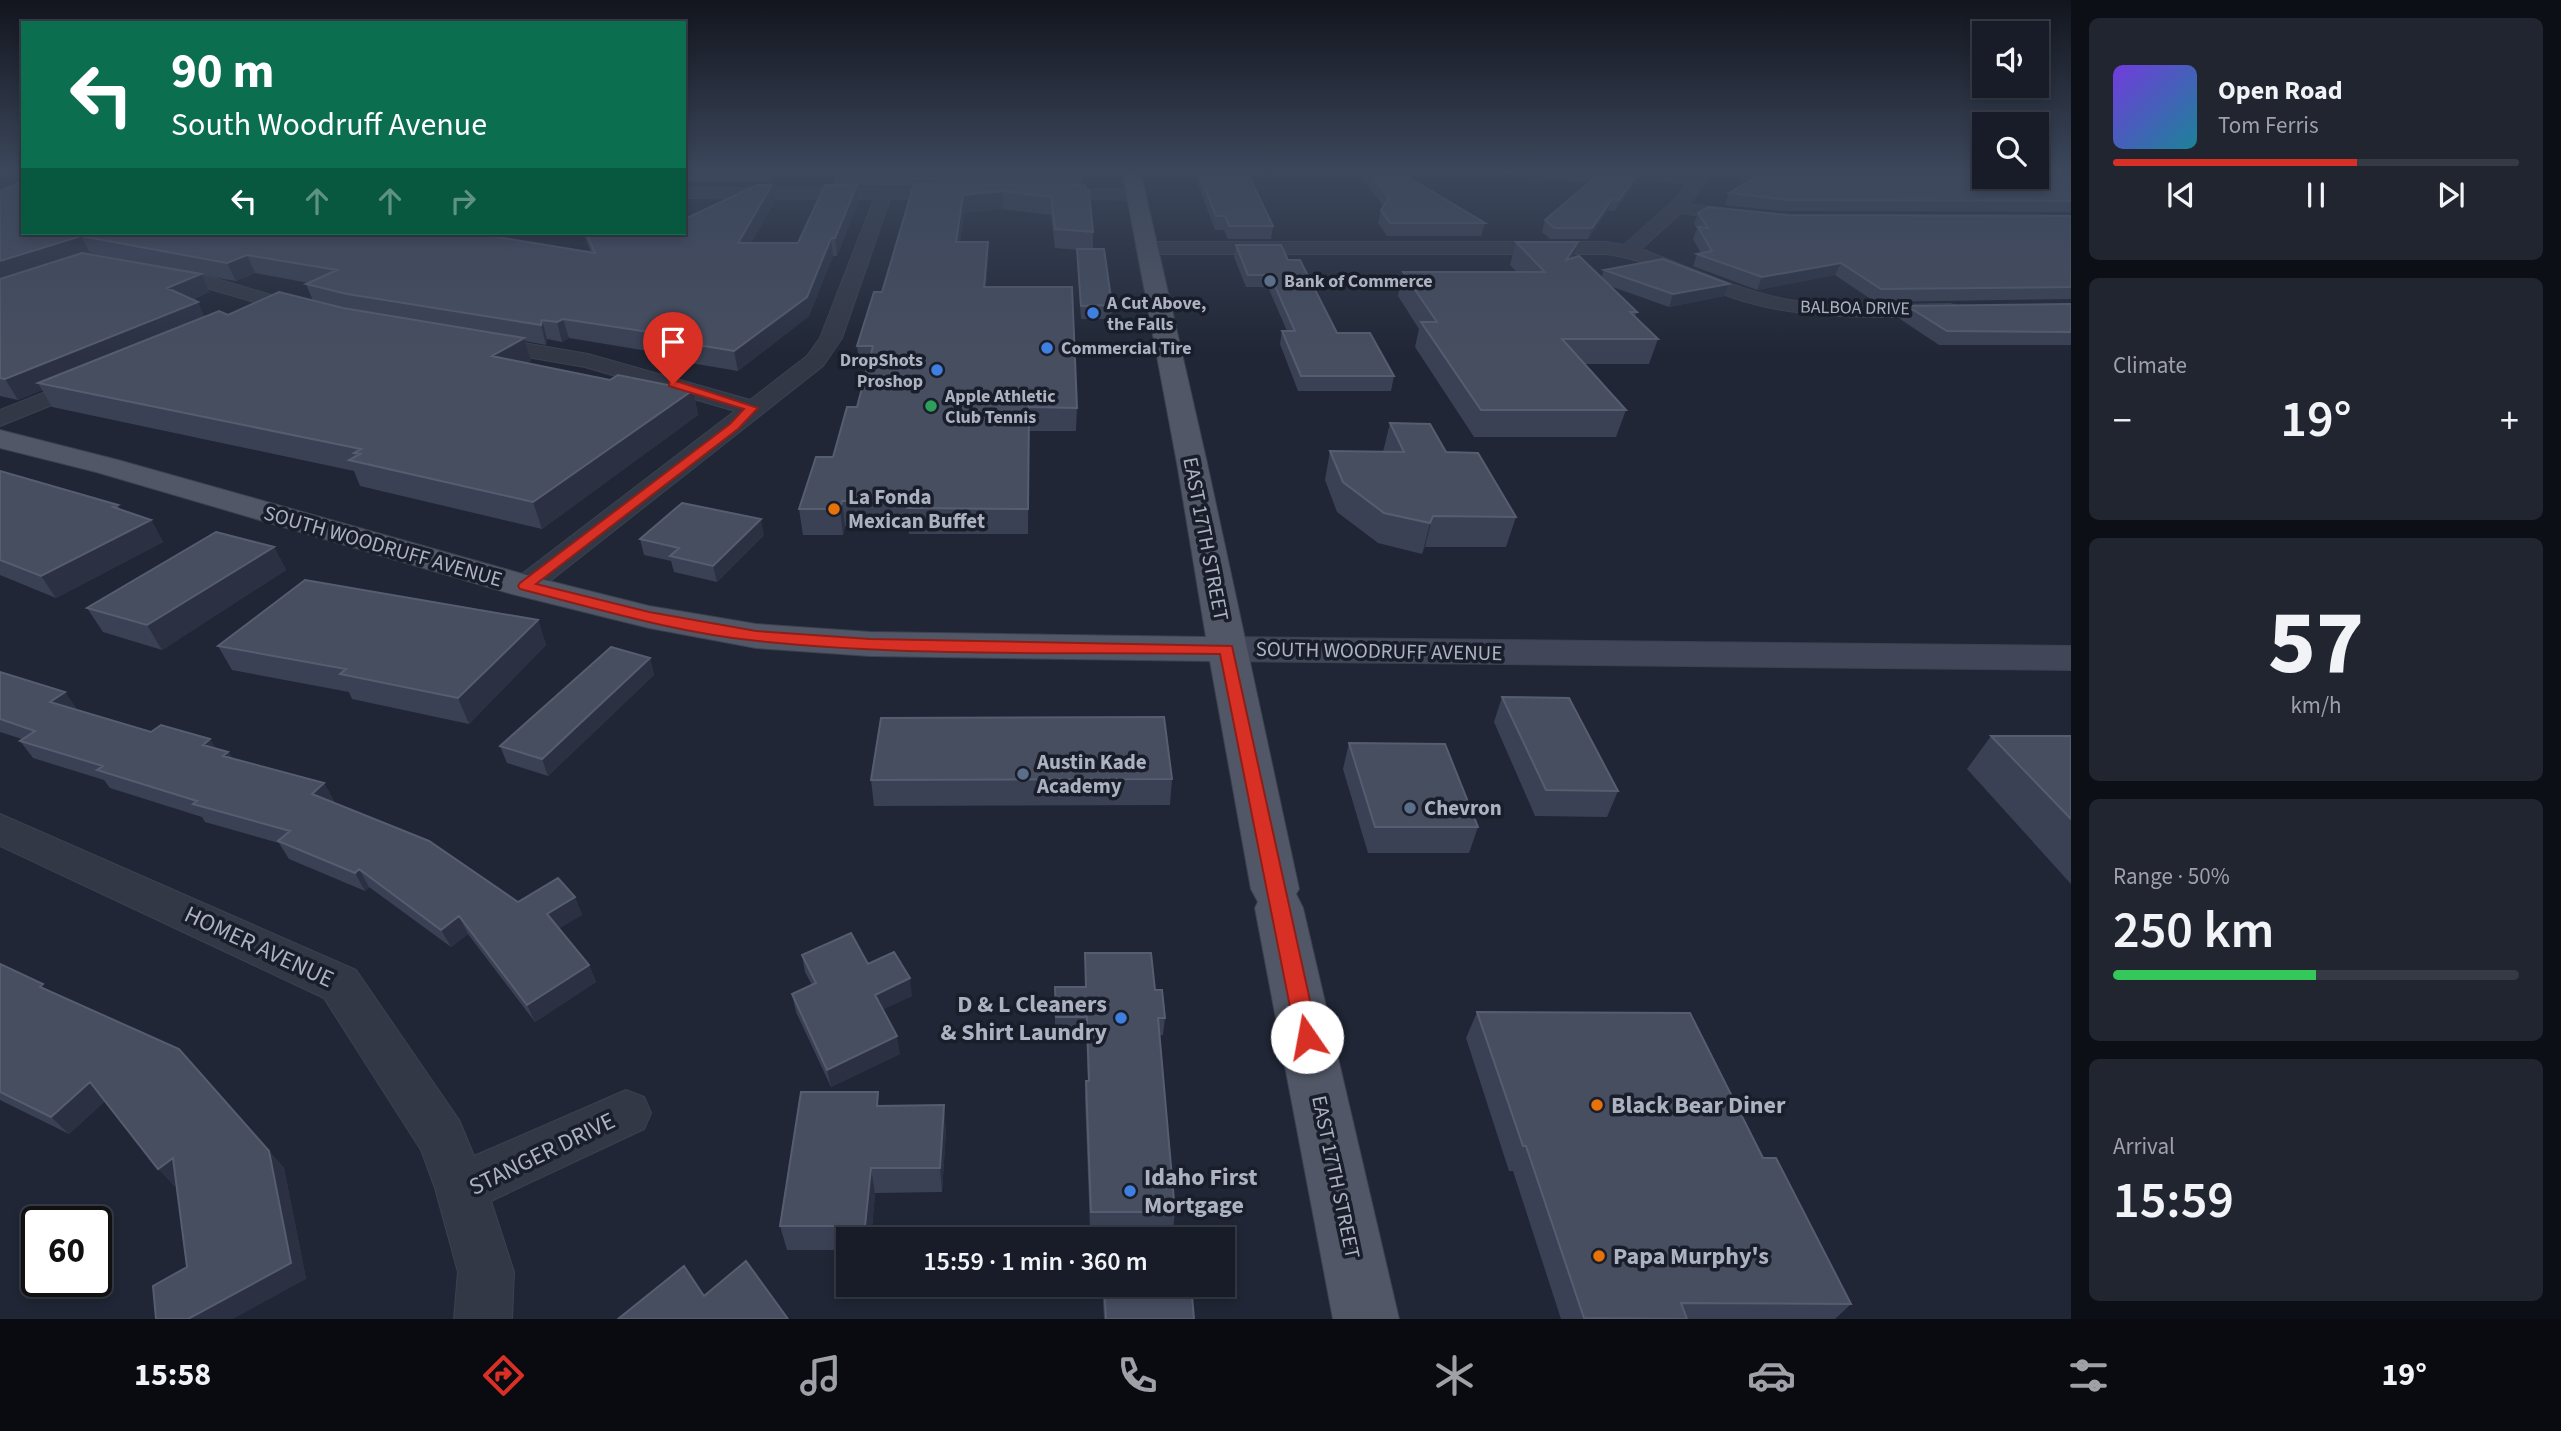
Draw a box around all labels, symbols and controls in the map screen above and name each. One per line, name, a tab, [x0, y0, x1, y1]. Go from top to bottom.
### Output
map controls	[1972, 21, 2049, 189]
button: sound	[1972, 21, 2049, 98]
text: 90 m	[171, 37, 275, 107]
icon: left	[56, 49, 147, 140]
text: Open Road	[2218, 72, 2343, 109]
text: South Woodruff Avenue	[171, 102, 487, 148]
text: Tom Ferris	[2218, 109, 2319, 142]
button: search	[1972, 112, 2049, 189]
icon: previous	[2162, 176, 2200, 214]
icon: pause	[2297, 176, 2335, 214]
icon: next	[2432, 176, 2470, 214]
icon: left	[225, 182, 263, 220]
icon: ahead	[298, 182, 336, 220]
icon: ahead	[371, 182, 409, 220]
icon: right	[444, 182, 482, 220]
place label: Bank of Commerce	[1284, 269, 1433, 294]
marker: Bank of Commerce	[1262, 273, 1278, 289]
place label: A Cut Above, the Falls	[1106, 291, 1206, 337]
street label: BALBOA DRIVE	[1800, 295, 1910, 321]
marker: A Cut Above, the Falls	[1085, 305, 1101, 321]
pin	[643, 312, 703, 384]
icon: arrive	[654, 323, 692, 361]
place label: Commercial Tire	[1061, 336, 1192, 361]
marker: Commercial Tire	[1039, 340, 1055, 356]
place label: DropShots Proshop	[840, 348, 923, 394]
text: Climate	[2113, 349, 2187, 382]
marker: DropShots Proshop	[929, 362, 945, 378]
text: 19°	[2280, 383, 2352, 457]
place label: Apple Athletic Club Tennis	[944, 384, 1056, 430]
text: −	[2113, 394, 2132, 448]
text: +	[2500, 394, 2519, 448]
marker: Apple Athletic Club Tennis	[923, 398, 939, 414]
street label: EAST 17TH STREET	[1175, 455, 1237, 623]
place label: La Fonda Mexican Buffet	[848, 482, 985, 536]
street label: SOUTH WOODRUFF AVENUE	[260, 498, 506, 594]
marker: La Fonda Mexican Buffet	[826, 501, 842, 517]
text: 57	[2268, 579, 2364, 708]
street label: SOUTH WOODRUFF AVENUE	[1255, 634, 1503, 668]
text: km/h	[2290, 689, 2342, 722]
place label: Austin Kade Academy	[1036, 747, 1147, 801]
marker: Austin Kade Academy	[1015, 766, 1031, 782]
place label: Chevron	[1424, 793, 1502, 823]
marker: Chevron	[1402, 800, 1418, 816]
text: Range · 50%	[2113, 860, 2230, 893]
text: 250 km	[2113, 894, 2274, 968]
street label: HOMER AVENUE	[178, 897, 340, 997]
place label: D & L Cleaners & Shirt Laundry	[941, 987, 1107, 1050]
position arrow	[1270, 1000, 1344, 1074]
marker: D & L Cleaners & Shirt Laundry	[1113, 1010, 1129, 1026]
place label: Black Bear Diner	[1611, 1088, 1786, 1123]
street label: EAST 17TH STREET	[1304, 1093, 1368, 1261]
marker: Black Bear Diner	[1589, 1097, 1605, 1113]
street label: STANGER DRIVE	[463, 1104, 621, 1204]
text: Arrival	[2113, 1130, 2175, 1163]
place label: Idaho First Mortgage	[1144, 1160, 1257, 1223]
text: 15:59	[2113, 1164, 2234, 1238]
marker: Idaho First Mortgage	[1122, 1183, 1138, 1199]
speed limit sign: 60	[21, 1206, 112, 1297]
place label: Papa Murphy's	[1613, 1239, 1769, 1274]
text: 15:59 · 1 min · 360 m	[923, 1243, 1148, 1280]
marker: Papa Murphy's	[1591, 1248, 1607, 1264]
icon: directions	[479, 1351, 528, 1400]
icon: music	[796, 1351, 845, 1400]
icon: phone	[1113, 1351, 1162, 1400]
icon: climate	[1430, 1351, 1479, 1400]
icon: car	[1747, 1351, 1796, 1400]
icon: filters	[2064, 1351, 2113, 1400]
text: 15:58	[134, 1352, 211, 1398]
text: 19°	[2381, 1352, 2427, 1398]

